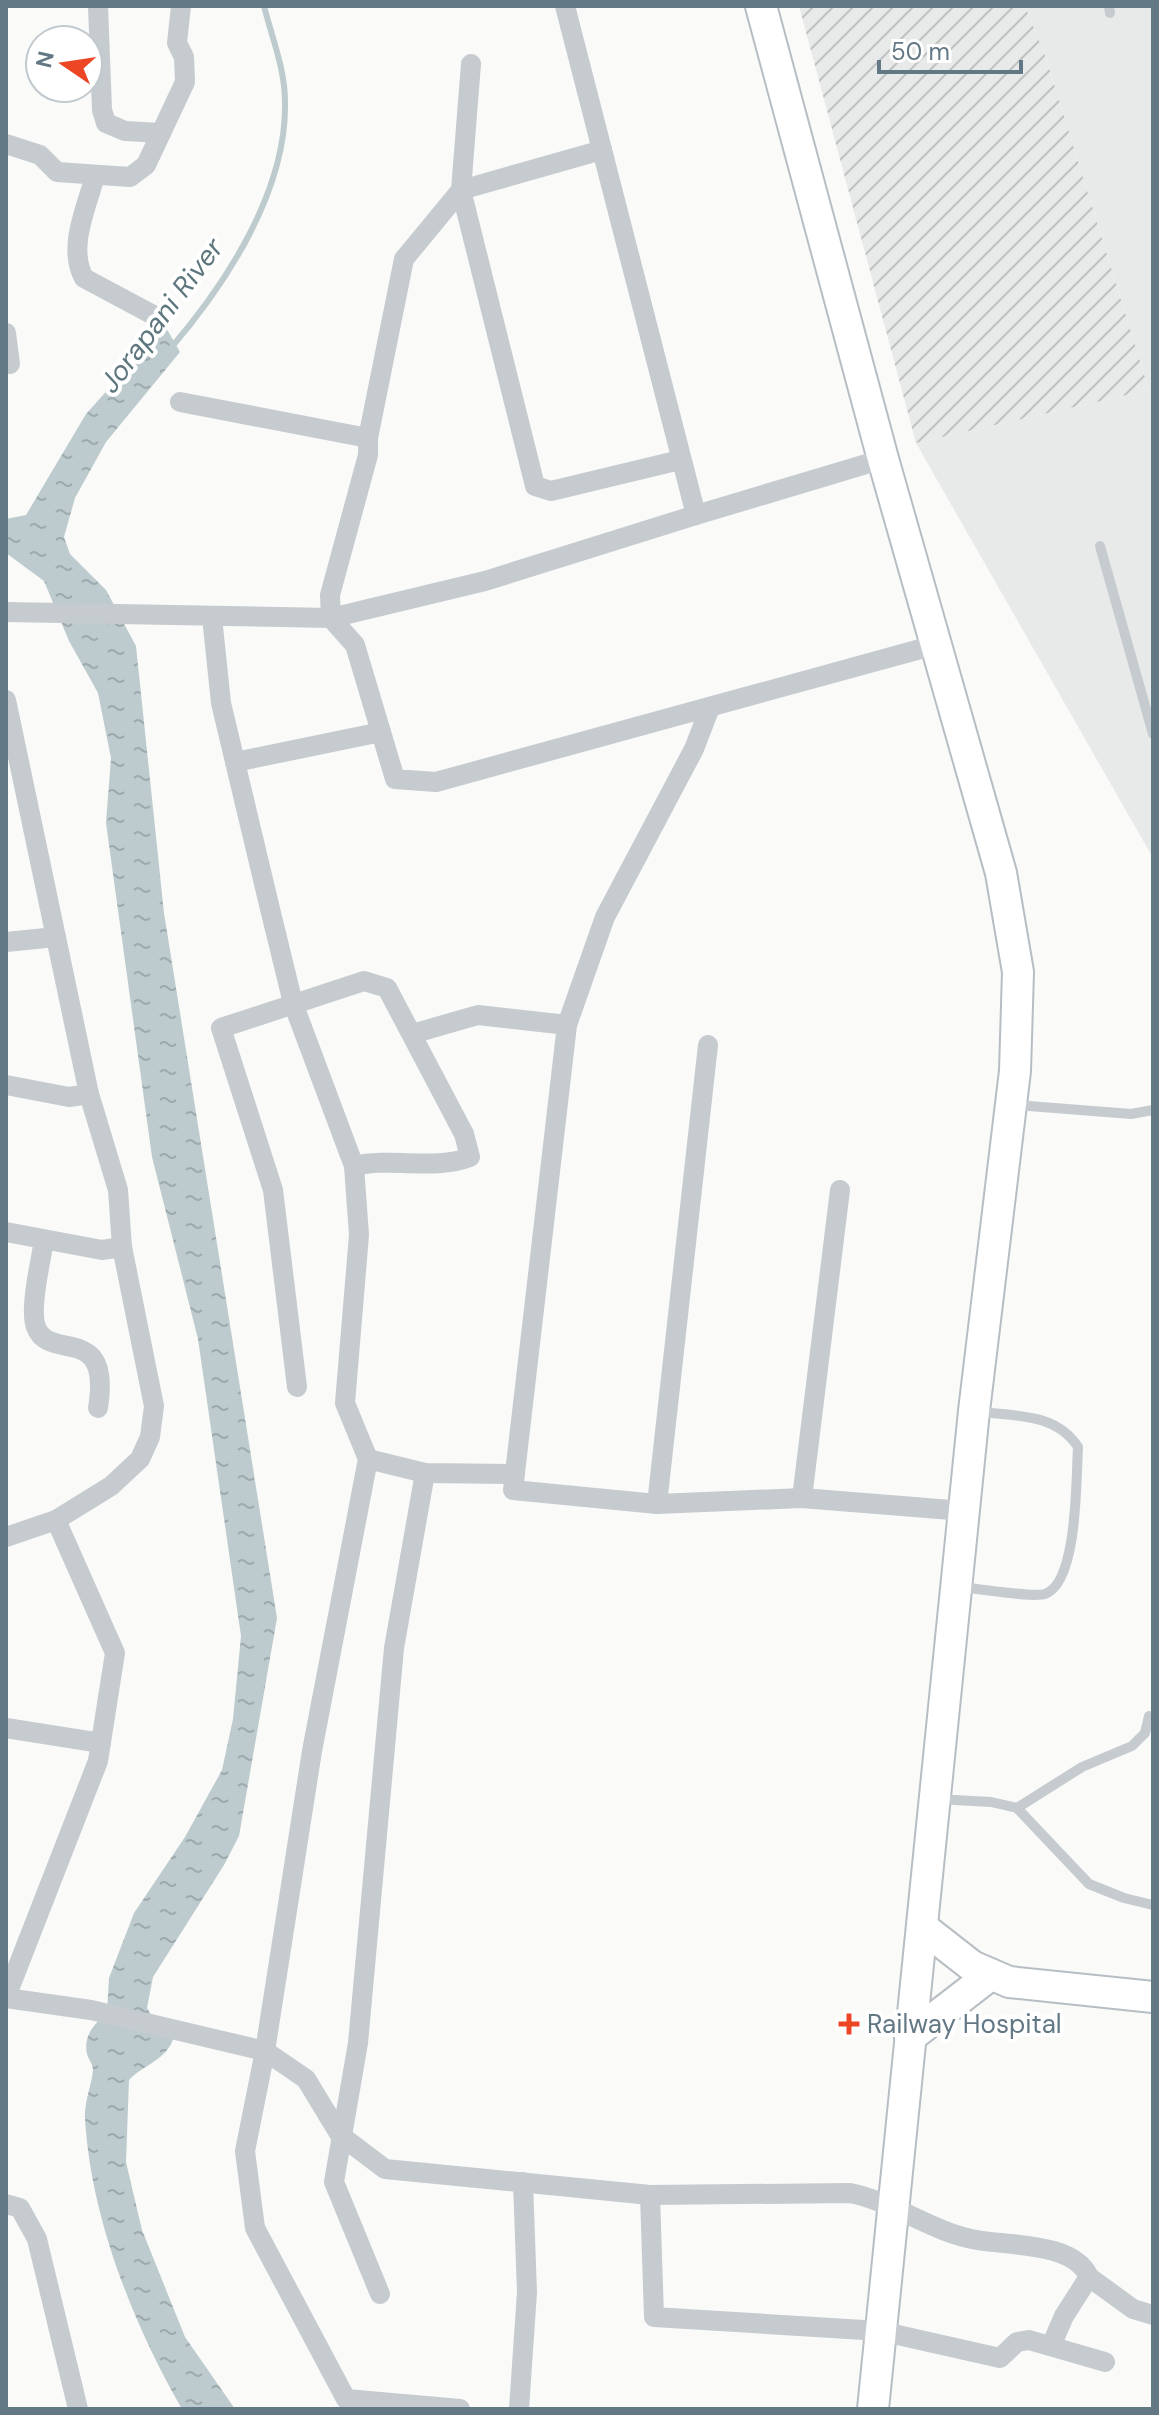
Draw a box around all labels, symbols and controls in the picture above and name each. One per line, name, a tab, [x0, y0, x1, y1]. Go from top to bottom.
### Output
north arrow	[24, 24, 104, 104]
scale bar	[879, 24, 1021, 74]
text: 50 m	[891, 36, 950, 67]
text: N	[29, 49, 61, 71]
water label: Jorapani River	[91, 230, 232, 400]
place label: Railway Hospital	[867, 2007, 1062, 2041]
marker: Railway Hospital	[838, 2013, 860, 2035]

